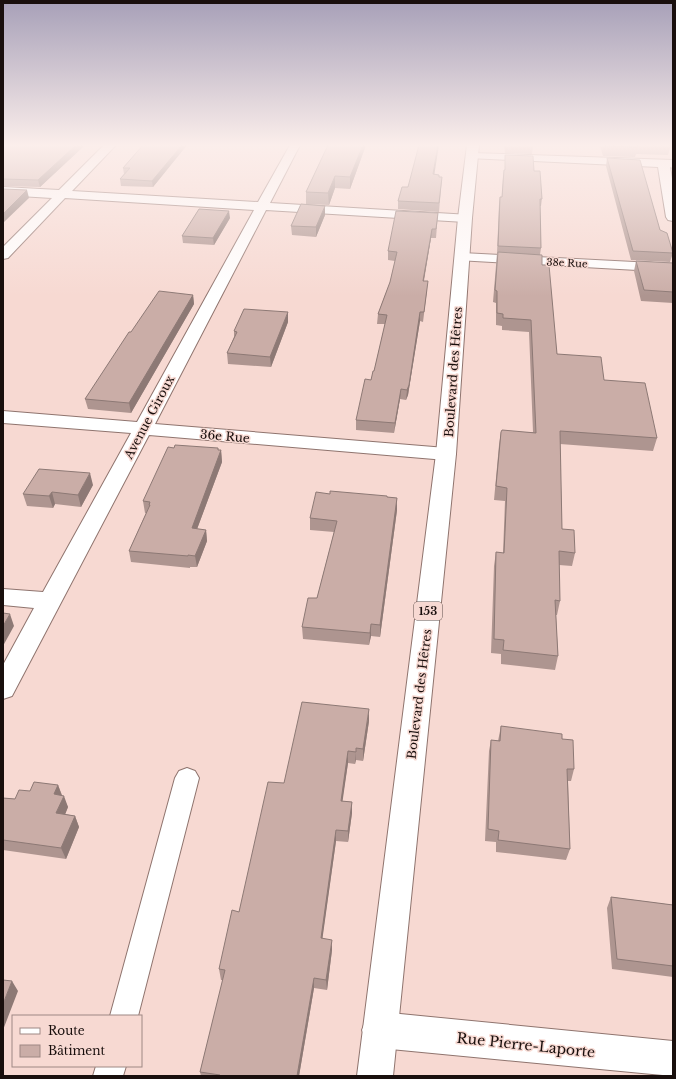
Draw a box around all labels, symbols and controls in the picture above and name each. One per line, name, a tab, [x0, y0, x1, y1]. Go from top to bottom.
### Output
street label: 38e Rue	[546, 255, 588, 271]
street label: Boulevard des Hêtres	[441, 306, 465, 438]
street label: Avenue Giroux	[120, 372, 178, 462]
street label: 36e Rue	[200, 426, 251, 446]
road number: 153	[414, 602, 442, 620]
street label: Boulevard des Hêtres	[404, 628, 434, 760]
legend	[12, 1015, 142, 1067]
text: Route	[48, 1023, 85, 1038]
street label: Rue Pierre-Laporte	[456, 1029, 596, 1061]
text: Bâtiment	[48, 1043, 106, 1058]

